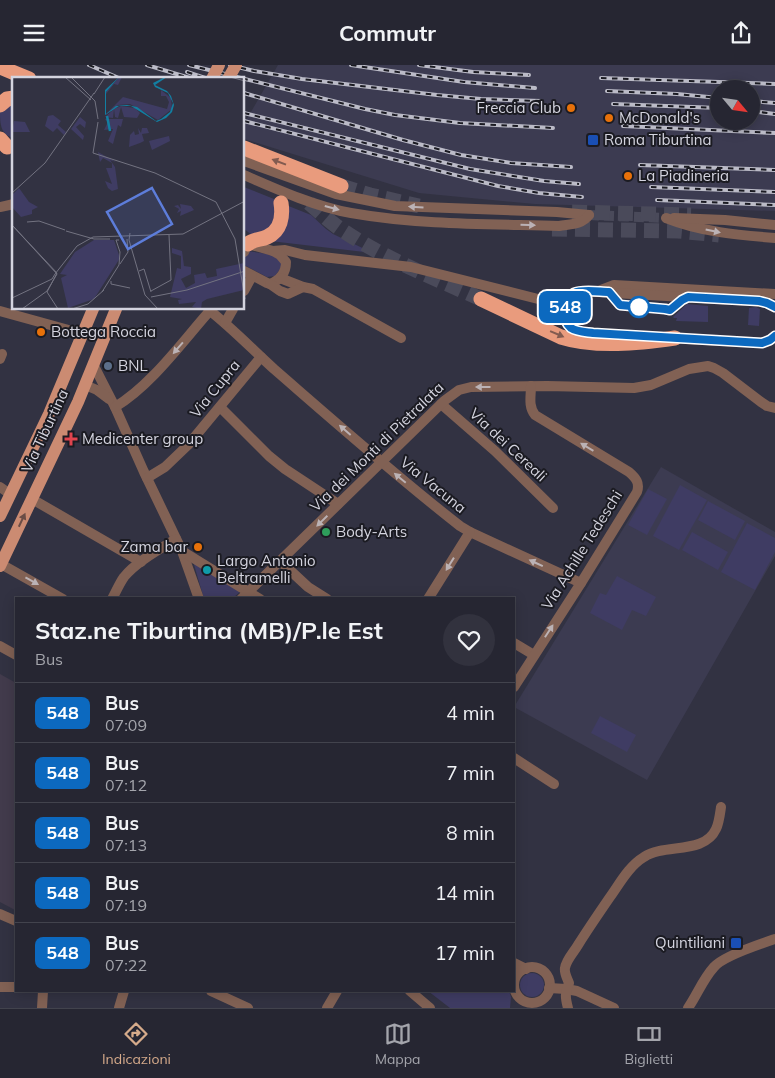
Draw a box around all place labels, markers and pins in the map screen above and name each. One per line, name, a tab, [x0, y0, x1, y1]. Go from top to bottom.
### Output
place label: Freccia Club	[477, 98, 561, 117]
marker: Freccia Club	[565, 102, 577, 114]
place label: McDonald's	[619, 108, 700, 127]
marker: McDonald's	[603, 112, 615, 124]
place label: Roma Tiburtina	[604, 130, 712, 149]
marker: Roma Tiburtina	[586, 133, 600, 147]
place label: La Piadineria	[638, 166, 729, 185]
marker: La Piadineria	[622, 170, 634, 182]
unlabelled marker	[628, 296, 650, 318]
place label: Bottega Roccia	[51, 322, 156, 341]
marker: Bottega Roccia	[35, 326, 47, 338]
place label: BNL	[118, 356, 148, 375]
marker: BNL	[102, 360, 114, 372]
place label: Medicenter group	[82, 429, 203, 448]
marker: Medicenter group	[64, 432, 78, 446]
place label: Body-Arts	[336, 522, 407, 541]
marker: Body-Arts	[320, 526, 332, 538]
place label: Zama bar	[121, 537, 189, 556]
marker: Zama bar	[192, 541, 204, 553]
place label: Largo Antonio Beltramelli	[217, 551, 316, 587]
marker: Largo Antonio Beltramelli	[201, 564, 213, 576]
place label: Quintiliani	[655, 933, 725, 952]
marker: Quintiliani	[729, 936, 743, 950]

